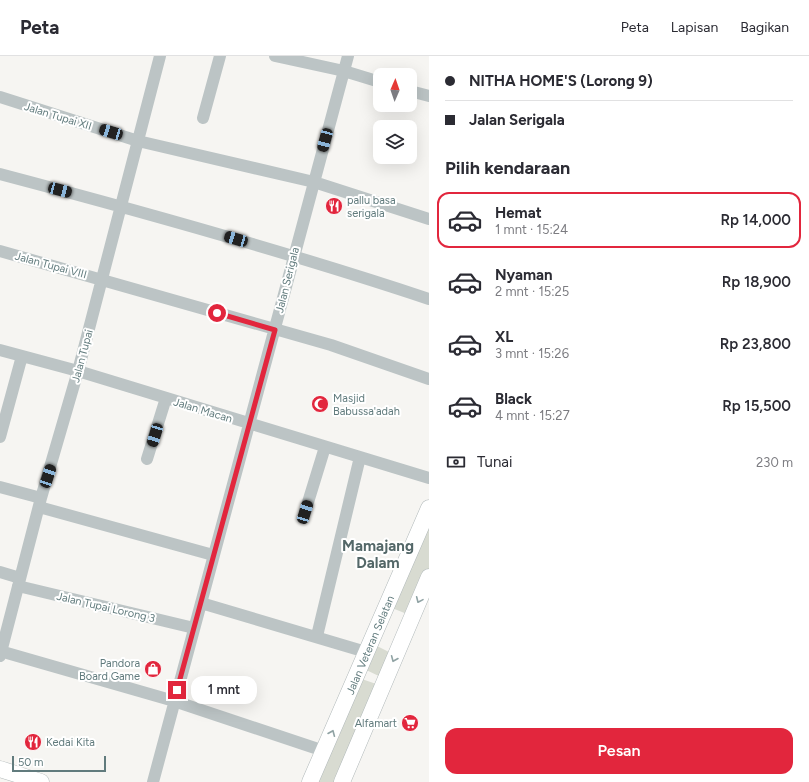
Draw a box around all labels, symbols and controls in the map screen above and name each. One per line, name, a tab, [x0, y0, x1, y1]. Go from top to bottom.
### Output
text: Peta	[20, 16, 59, 39]
text: Peta	[621, 19, 649, 36]
text: Lapisan	[671, 19, 718, 36]
text: Bagikan	[740, 19, 789, 36]
north arrow	[373, 68, 417, 112]
map controls	[373, 68, 417, 164]
text: NITHA HOME'S (Lorong 9)	[469, 72, 653, 90]
street label: Jalan Tupai XII	[23, 100, 93, 133]
text: Jalan Serigala	[469, 111, 565, 129]
button: layers	[373, 120, 417, 164]
car	[98, 123, 124, 141]
car	[316, 127, 334, 153]
text: Pilih kendaraan	[445, 157, 570, 179]
car	[47, 181, 73, 199]
place label: pallu basa serigala	[347, 194, 396, 220]
restaurant icon: pallu basa serigala	[324, 196, 344, 216]
icon: car	[447, 202, 483, 238]
text: Hemat	[495, 204, 542, 222]
text: Rp 14,000	[720, 211, 791, 229]
text: 1 mnt · 15:24	[495, 222, 568, 237]
car	[223, 230, 249, 248]
street label: Jalan Serigala	[273, 246, 302, 314]
street label: Jalan Tupai VIII	[14, 250, 88, 281]
icon: car	[447, 264, 483, 300]
text: Nyaman	[495, 266, 553, 284]
text: Rp 18,900	[722, 273, 791, 291]
text: 2 mnt · 15:25	[495, 284, 569, 299]
route start	[208, 304, 226, 322]
icon: car	[447, 326, 483, 362]
street label: Jalan Tupai	[69, 328, 96, 384]
text: XL	[495, 328, 513, 346]
text: Rp 23,800	[720, 335, 791, 353]
text: 3 mnt · 15:26	[495, 346, 569, 361]
icon: car	[447, 388, 483, 424]
text: Black	[495, 390, 532, 408]
place label: Masjid Babussa'adah	[333, 392, 400, 418]
mosque icon: Masjid Babussa'adah	[310, 394, 330, 414]
street label: Jalan Macan	[172, 395, 234, 426]
text: Rp 15,500	[722, 397, 791, 415]
text: 4 mnt · 15:27	[495, 408, 570, 423]
car	[146, 422, 164, 448]
icon: cash	[445, 451, 467, 473]
text: Tunai	[477, 453, 512, 471]
text: 230 m	[756, 455, 793, 470]
car	[39, 463, 57, 489]
car	[296, 499, 314, 525]
district label: Mamajang Dalam	[342, 537, 414, 572]
street label: Jalan Tupai Lorong 3	[55, 590, 156, 625]
street label: Jalan Veteran Selatan	[344, 594, 397, 697]
one-way arrow	[416, 596, 424, 603]
one-way arrow	[390, 656, 398, 663]
place label: Pandora Board Game	[79, 657, 140, 683]
shop icon: Pandora Board Game	[143, 659, 163, 679]
callout: 1 mnt	[191, 676, 257, 704]
route end	[168, 681, 186, 699]
text: 1 mnt	[208, 682, 240, 697]
supermarket icon: Alfamart	[400, 713, 420, 733]
place label: Alfamart	[355, 717, 397, 730]
button: Pesan	[445, 728, 793, 774]
one-way arrow	[327, 730, 335, 737]
restaurant icon: Kedai Kita	[23, 732, 43, 752]
place label: Kedai Kita	[46, 736, 95, 749]
scale bar	[12, 754, 106, 773]
text: 50 m	[18, 756, 43, 769]

